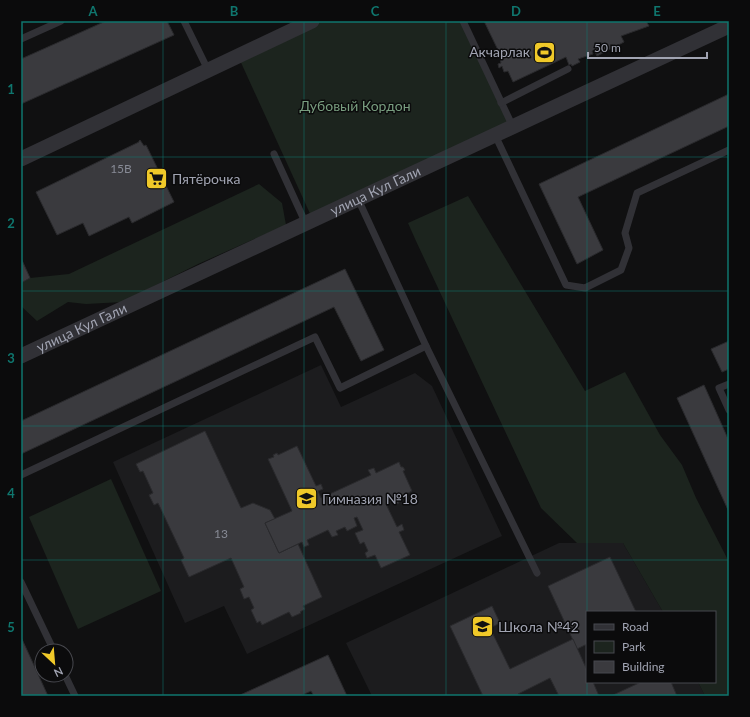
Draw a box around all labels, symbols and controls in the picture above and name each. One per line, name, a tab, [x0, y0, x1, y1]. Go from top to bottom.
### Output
text: A	[87, 3, 98, 19]
text: B	[230, 3, 239, 19]
text: C	[371, 3, 380, 19]
text: D	[511, 3, 521, 19]
text: E	[653, 3, 661, 19]
scale bar	[588, 34, 707, 60]
sports icon: Акчарлак	[532, 39, 558, 65]
text: 50 m	[594, 40, 621, 55]
place label: Акчарлак	[469, 43, 531, 60]
text: 1	[7, 81, 15, 97]
park label: Дубовый Кордон	[299, 97, 411, 114]
house number: 15В	[110, 161, 132, 176]
street label: улица Кул Гали	[327, 162, 423, 219]
supermarket icon: Пятёрочка	[144, 166, 170, 192]
place label: Пятёрочка	[172, 170, 240, 187]
text: 2	[7, 215, 15, 231]
street label: улица Кул Гали	[34, 299, 129, 356]
text: 3	[7, 350, 15, 366]
text: 4	[7, 485, 15, 501]
school or university icon: Гимназия №18	[294, 486, 320, 512]
place label: Гимназия №18	[322, 490, 418, 507]
house number: 13	[214, 526, 228, 541]
legend	[586, 611, 716, 683]
school or university icon: Школа №42	[470, 614, 496, 640]
place label: Школа №42	[498, 618, 579, 635]
text: 5	[7, 619, 15, 635]
text: Road	[622, 619, 649, 634]
text: Park	[622, 639, 646, 654]
north arrow	[34, 643, 74, 683]
text: Building	[622, 659, 665, 674]
text: N	[52, 665, 65, 680]

